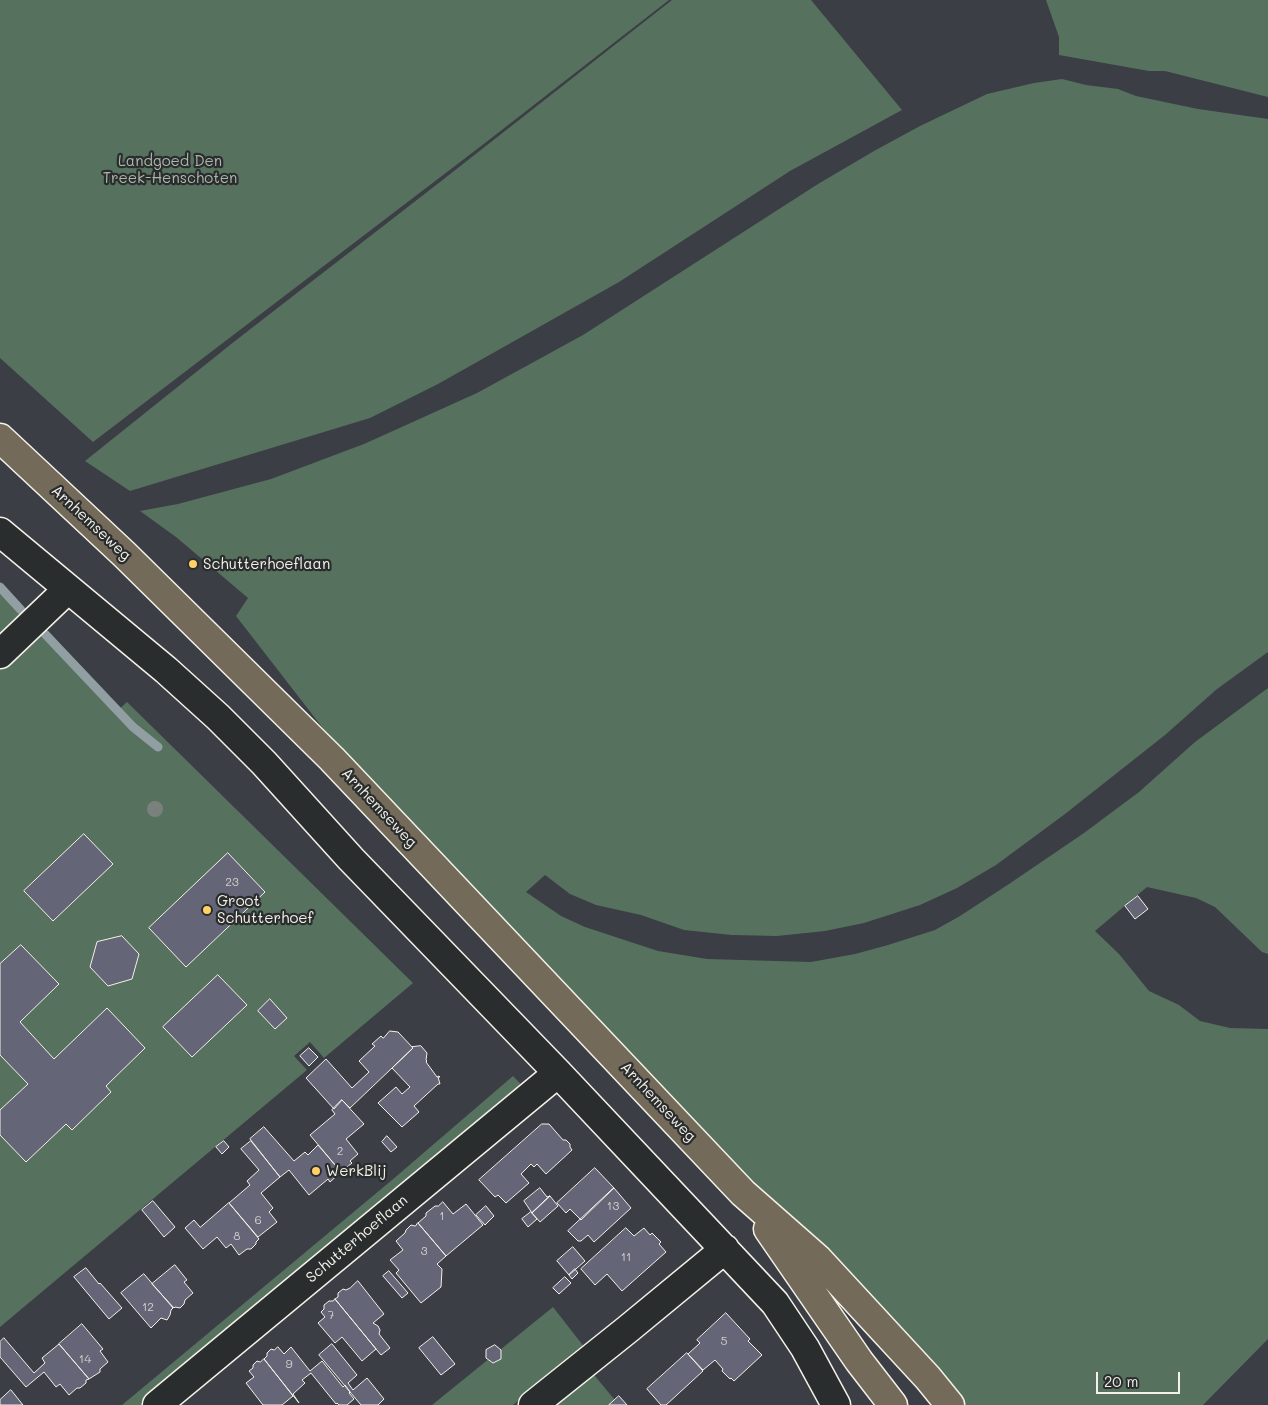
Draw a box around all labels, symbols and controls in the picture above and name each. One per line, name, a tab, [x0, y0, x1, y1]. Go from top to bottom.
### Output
park label: Landgoed Den Treek-Henschoten	[103, 152, 237, 187]
street label: Arnhemseweg	[48, 482, 134, 564]
place label: Schutterhoeflaan	[203, 555, 330, 573]
marker: Schutterhoeflaan	[187, 558, 199, 570]
street label: Arnhemseweg	[338, 765, 420, 851]
house number: 23	[225, 875, 239, 889]
place label: Groot Schutterhoef	[217, 892, 313, 927]
marker: Groot Schutterhoef	[201, 904, 213, 916]
street label: Arnhemseweg	[617, 1059, 699, 1145]
house number: 2	[337, 1144, 343, 1158]
place label: WerkBlij	[326, 1162, 387, 1180]
marker: WerkBlij	[310, 1165, 322, 1177]
street label: Schutterhoeflaan	[303, 1191, 411, 1287]
house number: 13	[607, 1199, 619, 1213]
house number: 1	[439, 1209, 445, 1223]
house number: 6	[254, 1213, 262, 1227]
house number: 8	[233, 1229, 241, 1243]
house number: 3	[420, 1244, 428, 1258]
house number: 11	[621, 1250, 631, 1264]
house number: 12	[142, 1300, 154, 1314]
house number: 7	[328, 1308, 334, 1322]
house number: 5	[721, 1334, 727, 1348]
house number: 14	[79, 1352, 91, 1366]
house number: 9	[285, 1357, 293, 1371]
scale bar	[1098, 1362, 1182, 1394]
text: 20 m	[1104, 1371, 1138, 1391]

